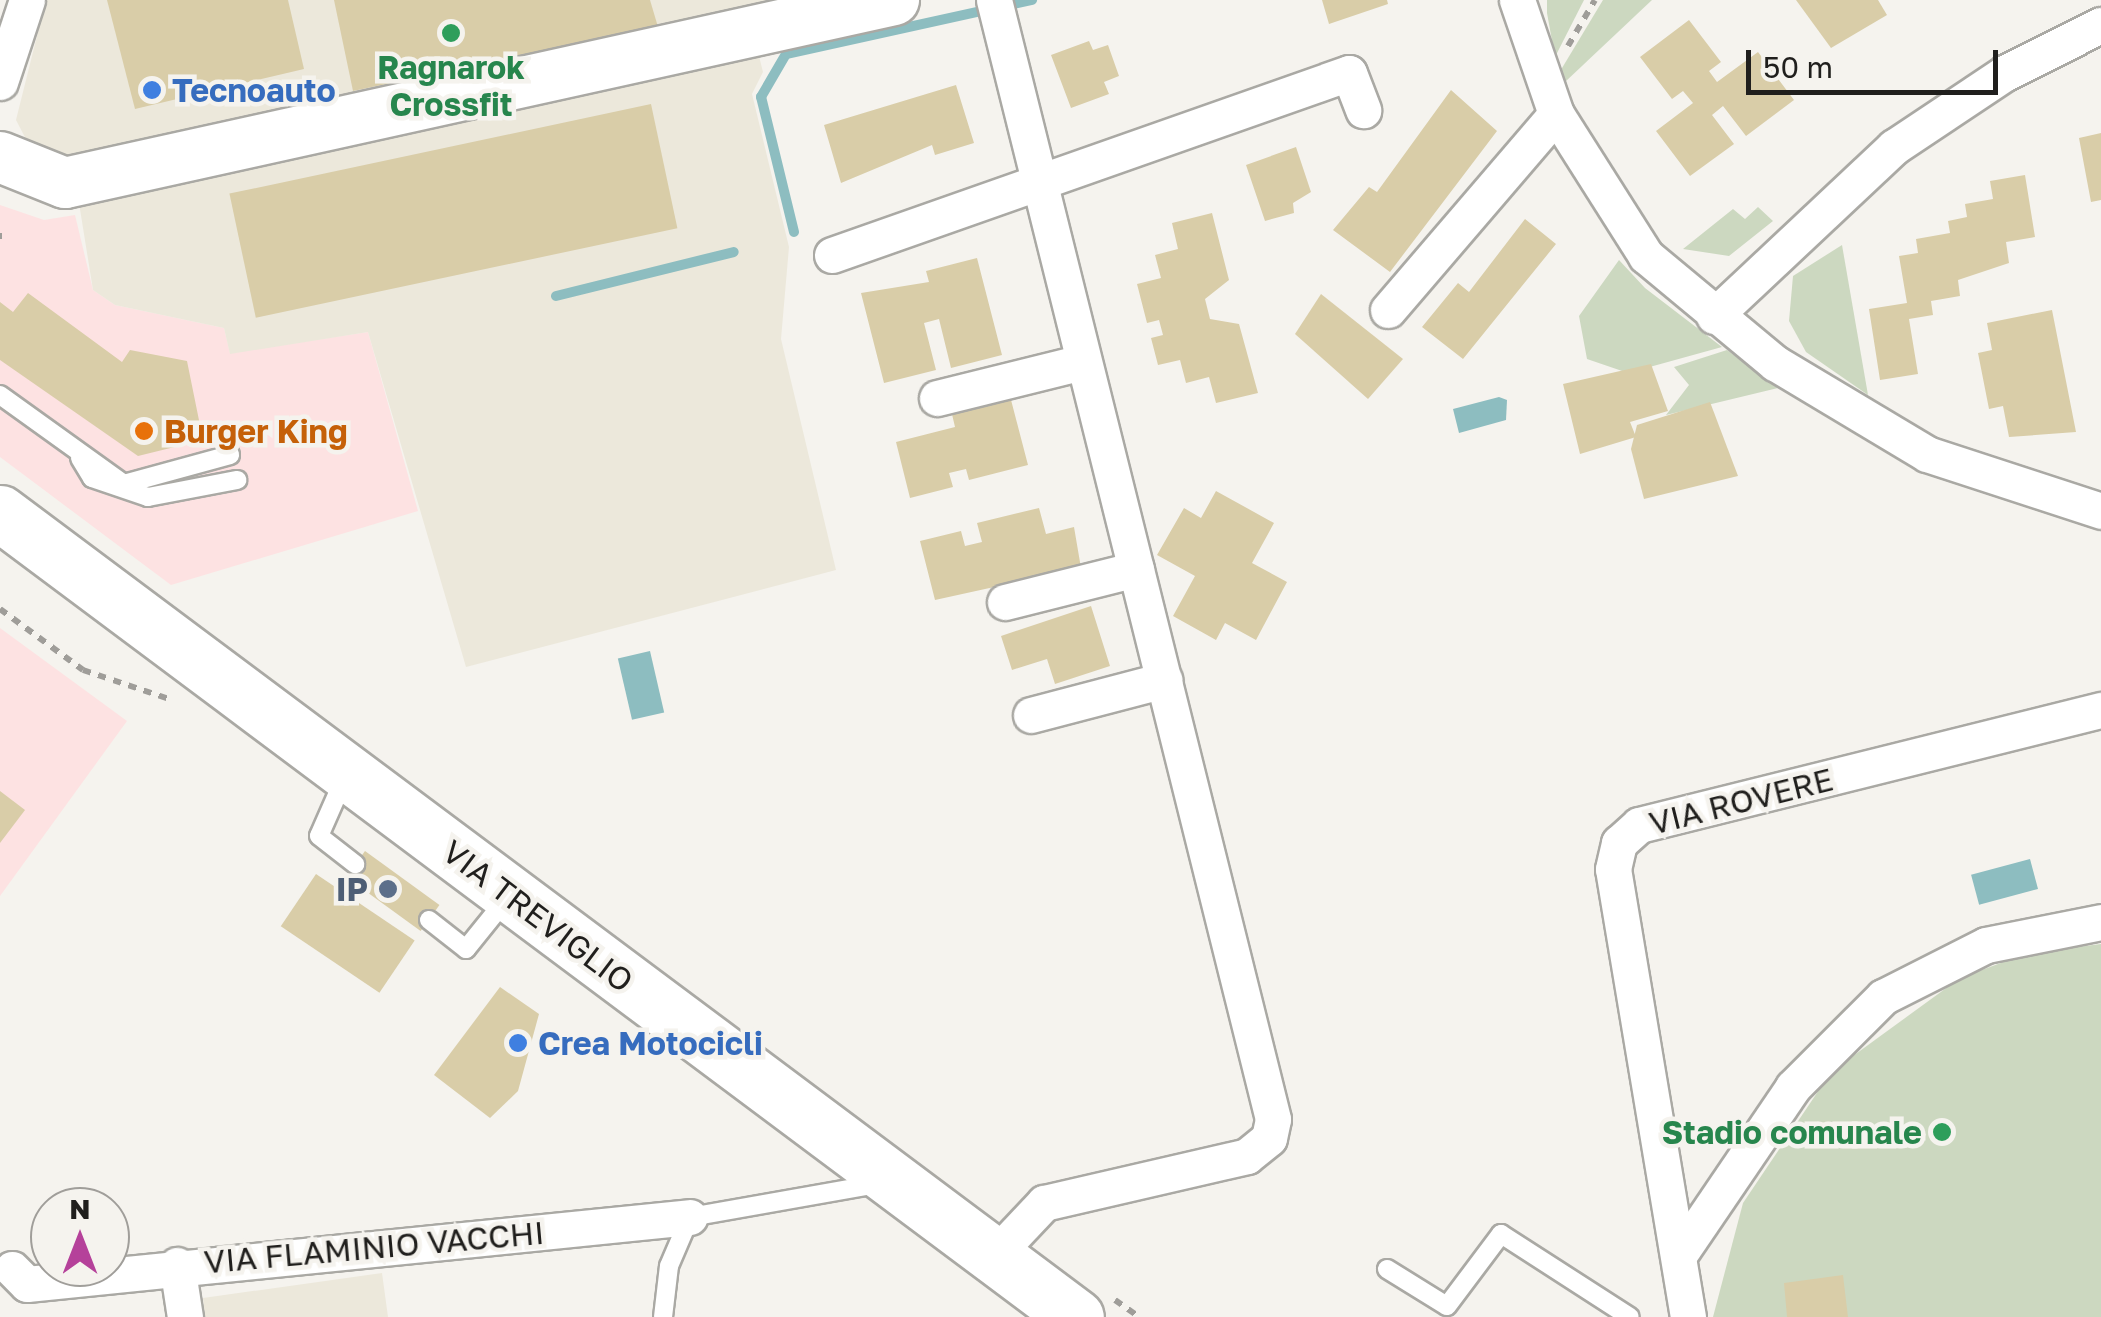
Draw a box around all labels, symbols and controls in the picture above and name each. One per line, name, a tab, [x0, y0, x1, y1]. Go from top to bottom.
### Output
marker: Ragnarok Crossfit	[440, 22, 462, 44]
scale bar	[1751, 30, 2004, 92]
place label: Ragnarok Crossfit	[377, 49, 525, 124]
text: 50 m	[1763, 49, 1833, 85]
place label: Tecnoauto	[172, 71, 336, 109]
marker: Tecnoauto	[141, 79, 163, 101]
place label: Burger King	[164, 412, 348, 450]
marker: Burger King	[133, 420, 155, 442]
street label: VIA ROVERE	[1645, 760, 1837, 842]
street label: VIA TREVIGLIO	[435, 832, 641, 1000]
place label: IP	[336, 870, 368, 908]
marker: IP	[377, 878, 399, 900]
place label: Crea Motocicli	[538, 1024, 763, 1062]
marker: Crea Motocicli	[507, 1032, 529, 1054]
place label: Stadio comunale	[1662, 1113, 1922, 1151]
marker: Stadio comunale	[1931, 1121, 1953, 1143]
north arrow	[30, 1187, 130, 1287]
text: N	[69, 1192, 91, 1225]
street label: VIA FLAMINIO VACCHI	[202, 1213, 546, 1281]

